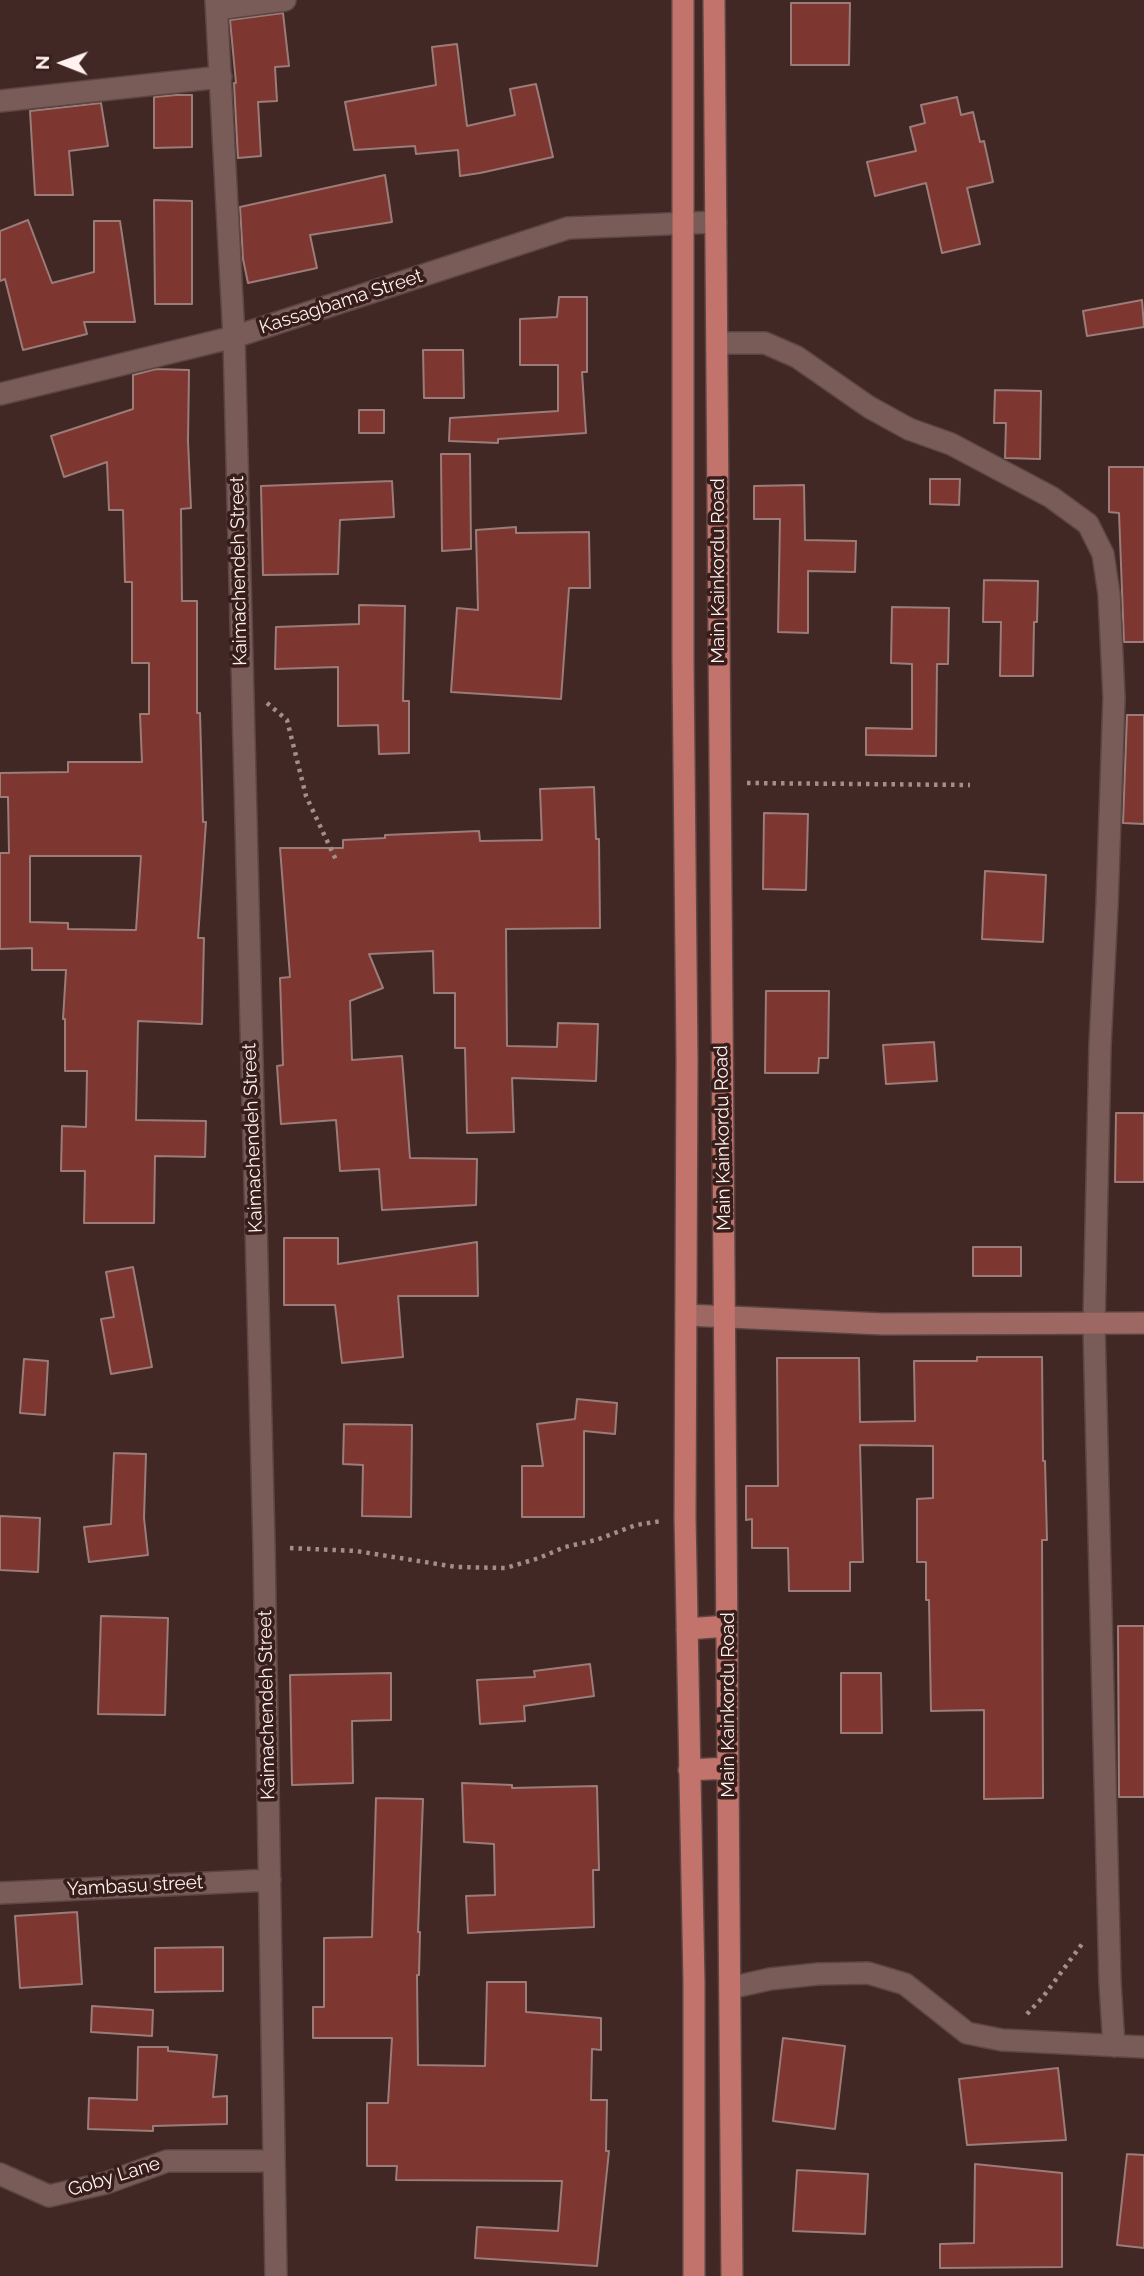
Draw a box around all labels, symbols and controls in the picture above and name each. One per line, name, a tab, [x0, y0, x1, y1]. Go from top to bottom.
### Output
north arrow	[28, 28, 98, 98]
text: N	[31, 55, 53, 70]
street label: Kassagbama Street	[256, 265, 426, 339]
street label: Kaimachendeh Street	[226, 476, 252, 666]
street label: Main Kainkordu Road	[707, 478, 729, 664]
street label: Kaimachendeh Street	[238, 1043, 268, 1233]
street label: Main Kainkordu Road	[710, 1045, 736, 1231]
street label: Kaimachendeh Street	[254, 1610, 280, 1800]
street label: Main Kainkordu Road	[717, 1612, 739, 1798]
street label: Yambasu street	[66, 1871, 204, 1901]
street label: Goby Lane	[65, 2152, 163, 2202]

